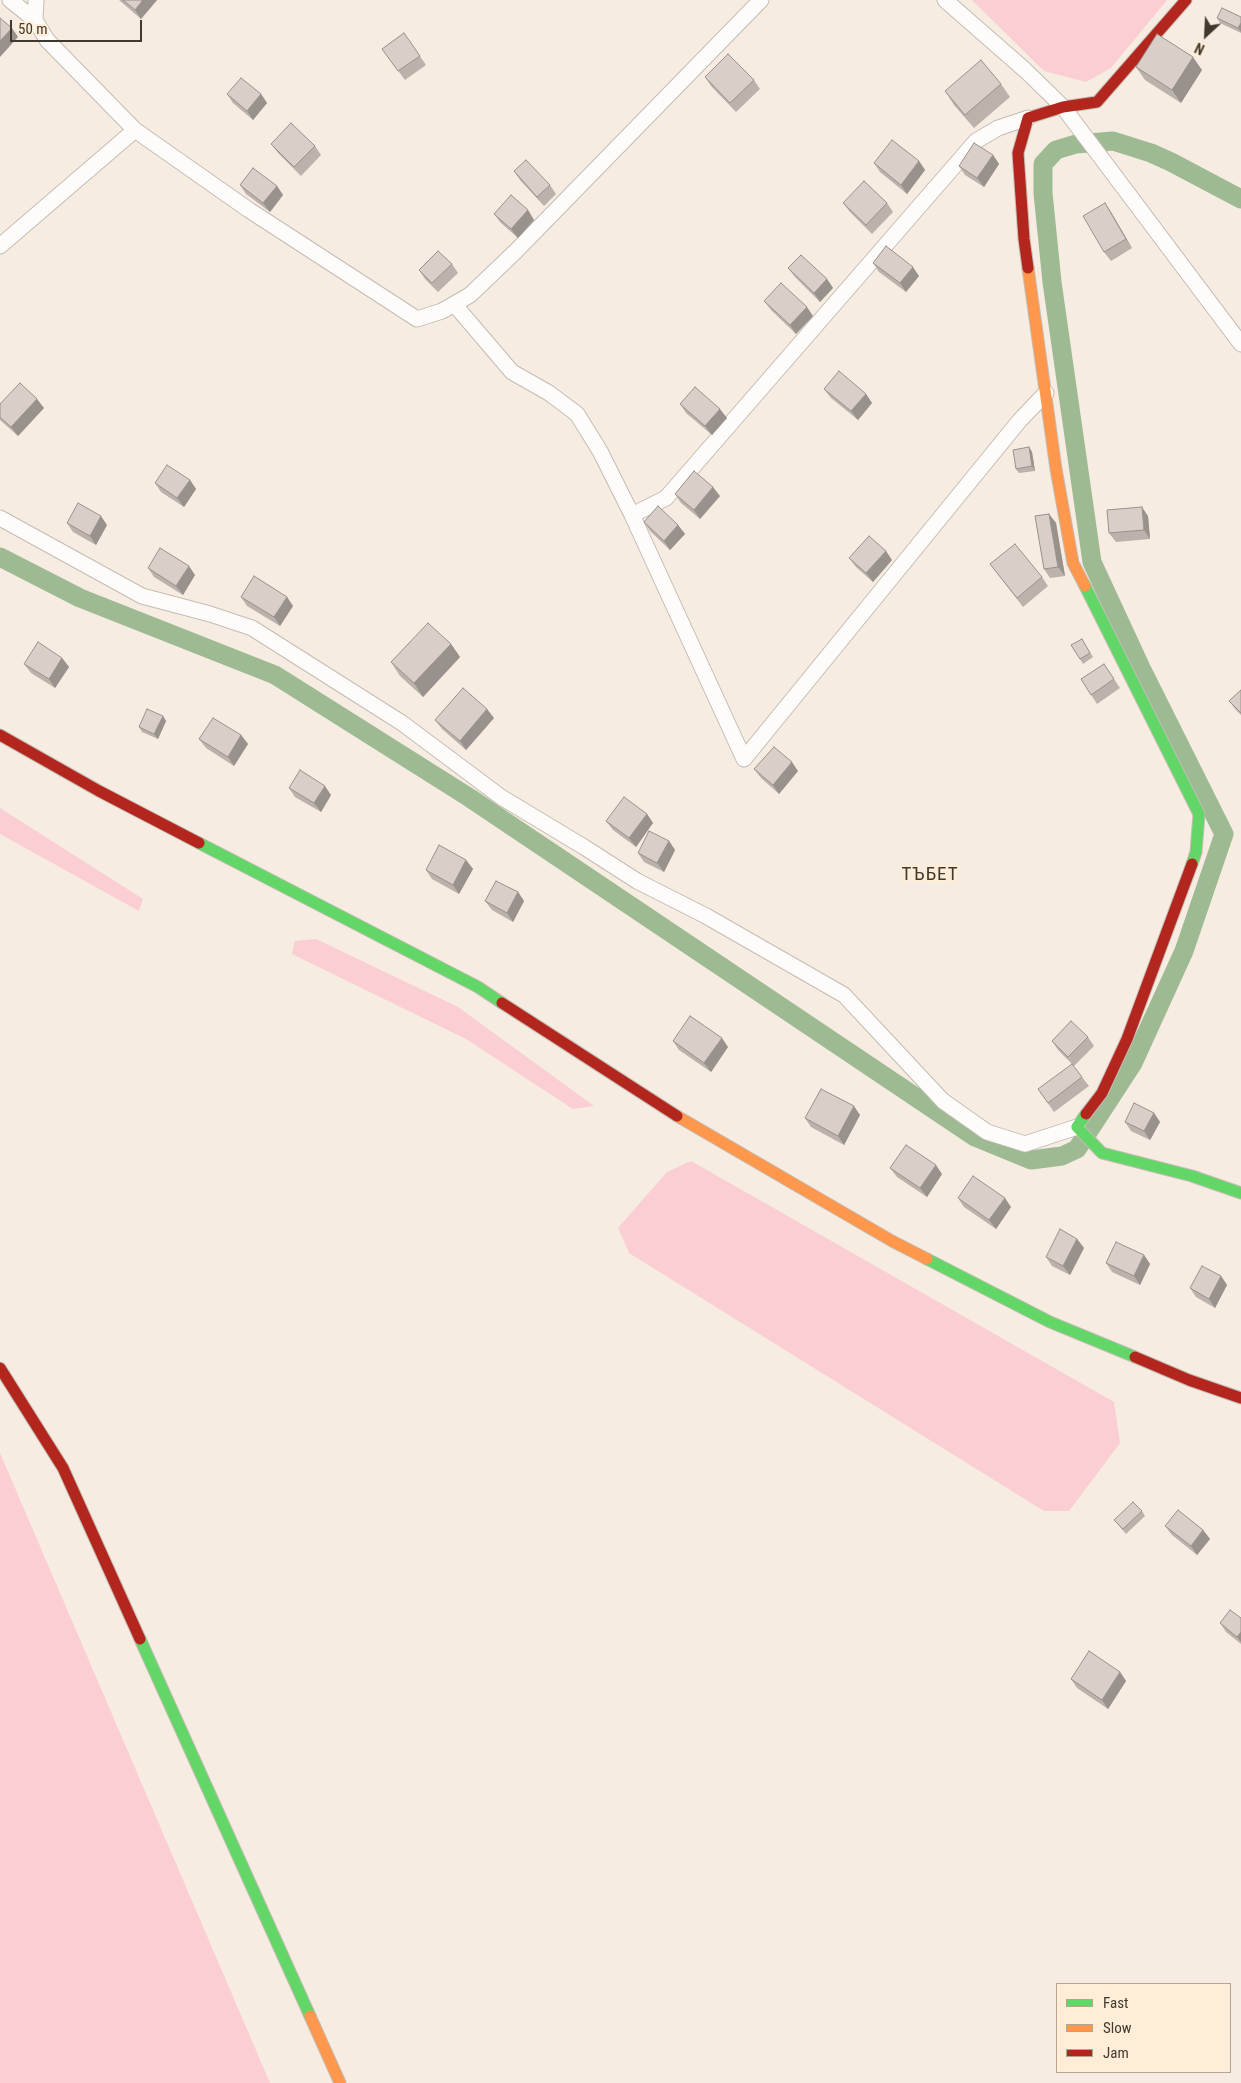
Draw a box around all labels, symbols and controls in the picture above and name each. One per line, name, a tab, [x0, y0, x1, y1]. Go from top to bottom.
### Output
scale bar	[12, 10, 145, 42]
north arrow	[1181, 10, 1231, 60]
text: 50 m	[18, 20, 48, 38]
text: N	[1192, 40, 1207, 58]
district label: ТЪБЕТ	[901, 864, 959, 886]
legend	[1056, 1983, 1231, 2073]
text: Fast	[1103, 1994, 1128, 2012]
text: Slow	[1103, 2019, 1132, 2037]
text: Jam	[1103, 2044, 1129, 2062]

